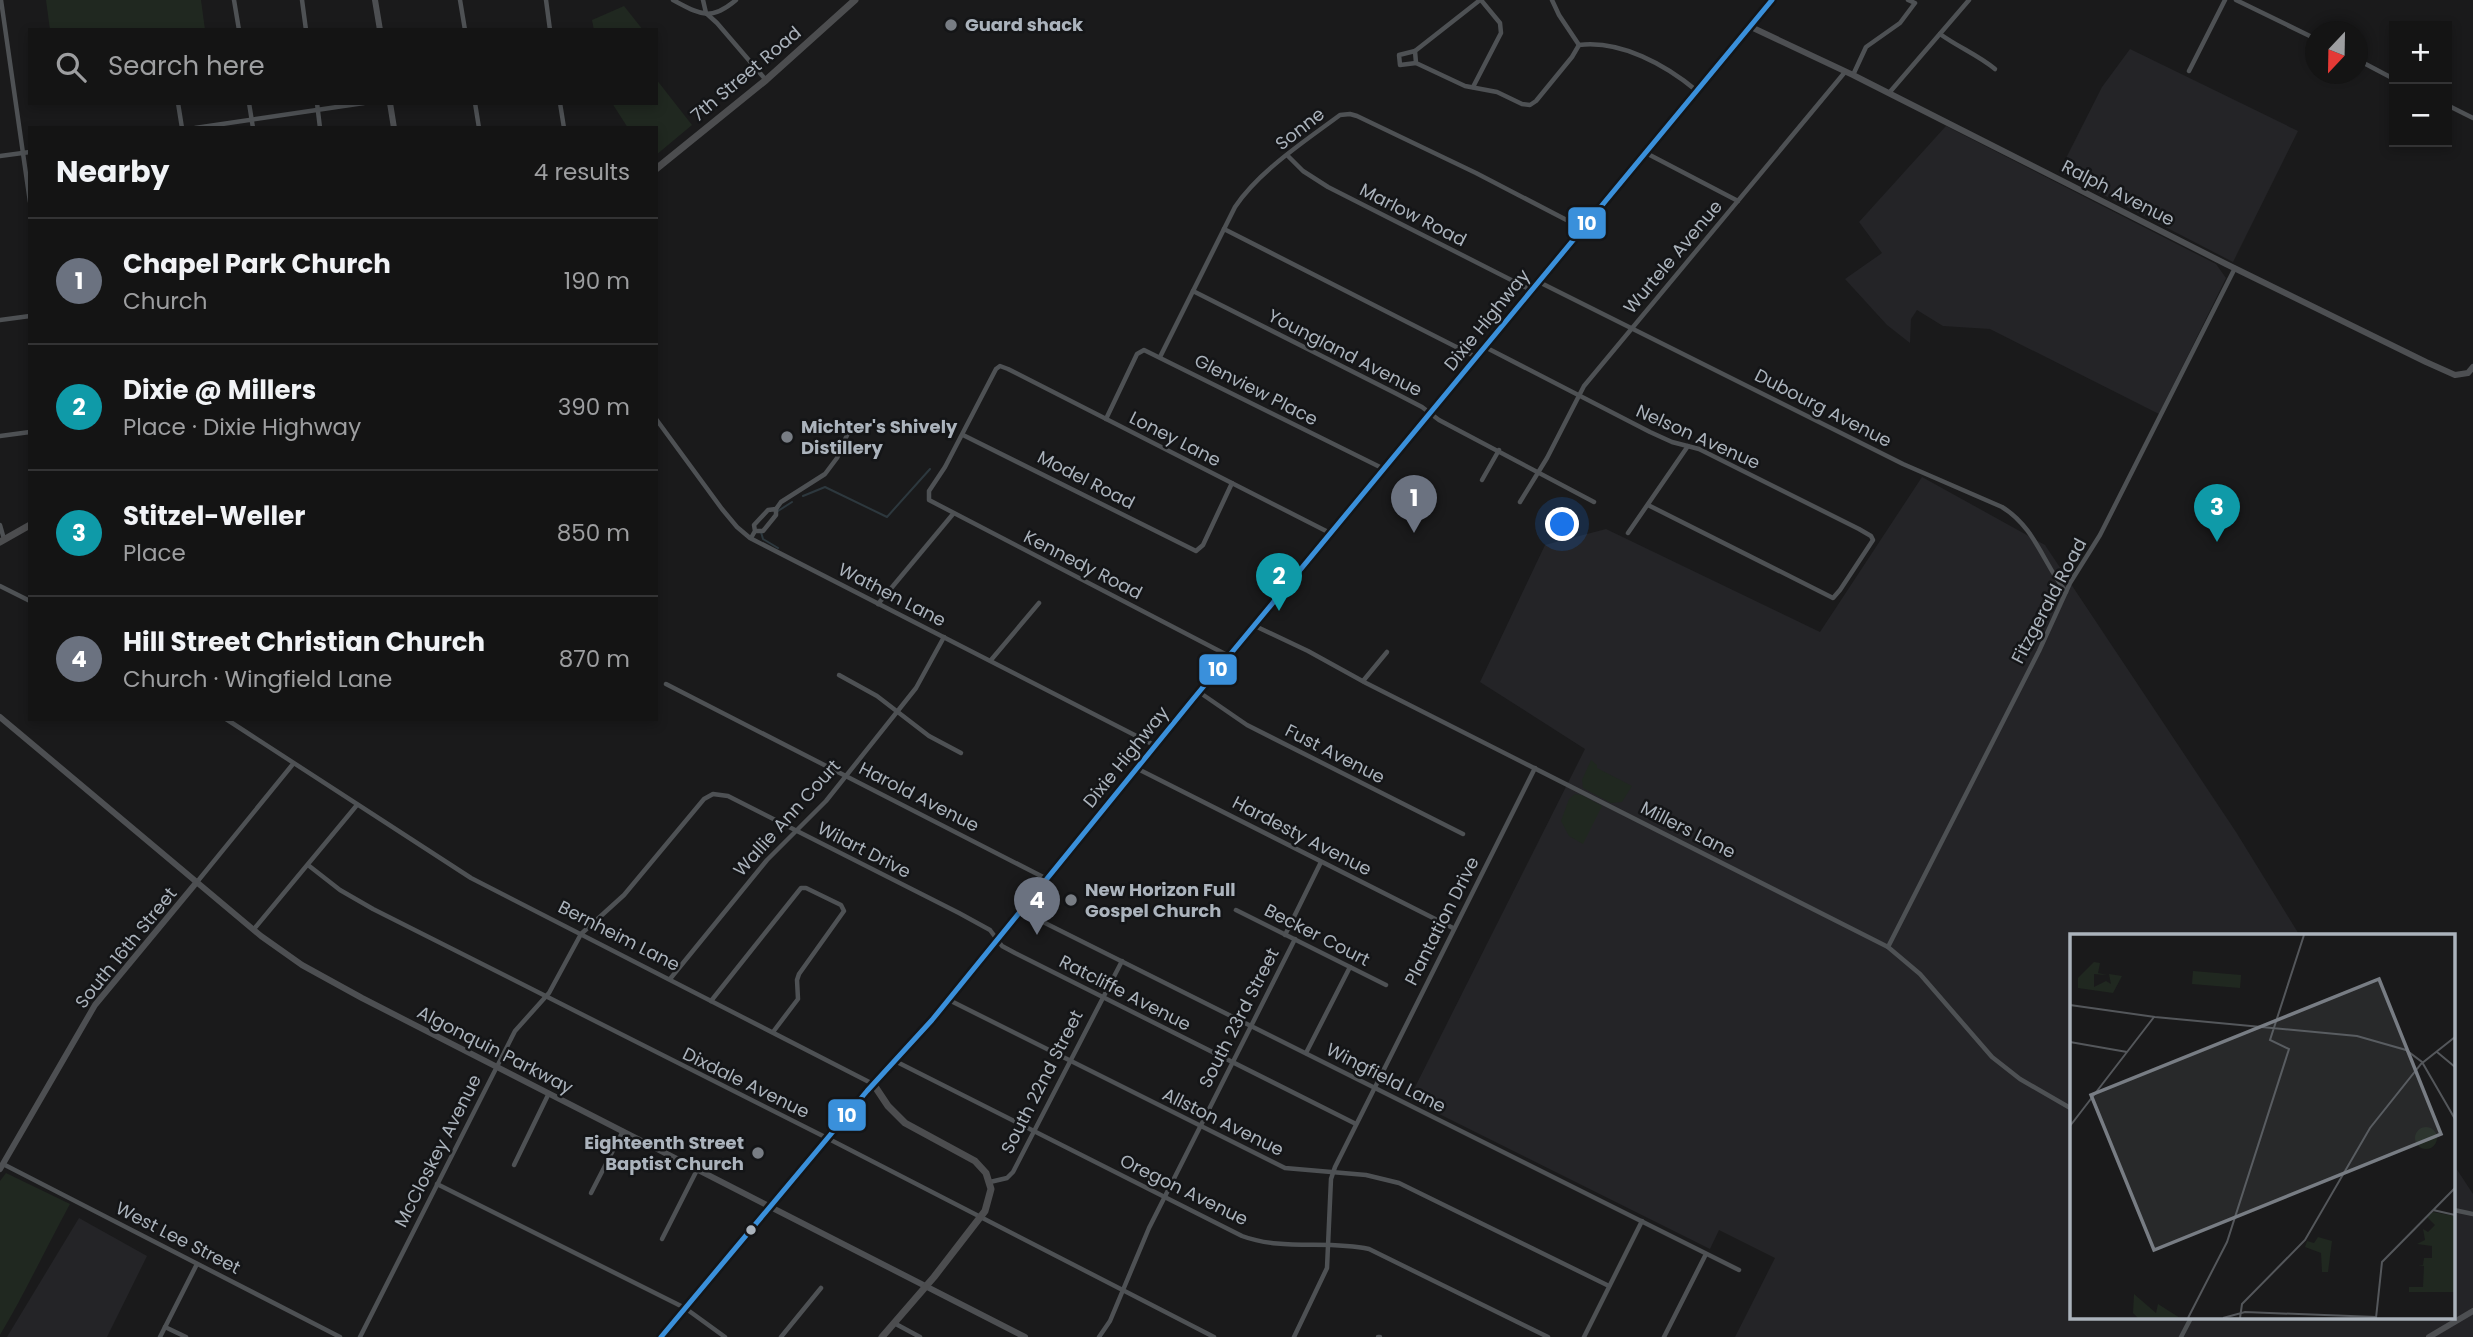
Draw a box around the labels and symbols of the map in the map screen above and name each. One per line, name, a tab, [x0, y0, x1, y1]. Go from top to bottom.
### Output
place label: Guard shack	[965, 12, 1084, 37]
marker: Guard shack	[943, 17, 959, 33]
street label: 7th Street Road	[685, 20, 806, 127]
north arrow	[2305, 21, 2368, 84]
street label: Sonne	[1270, 101, 1330, 156]
street label: Ralph Avenue	[2057, 153, 2179, 232]
street label: Marlow Road	[1356, 177, 1471, 252]
street label: Wurtele Avenue	[1618, 194, 1728, 319]
line badge: 10	[1567, 206, 1607, 240]
text: 10	[1577, 210, 1597, 237]
street label: Dixie Highway	[1438, 264, 1535, 376]
street label: Youngland Avenue	[1264, 303, 1427, 402]
street label: Glenview Place	[1190, 348, 1322, 431]
street label: Dubourg Avenue	[1750, 362, 1896, 453]
street label: Nelson Avenue	[1632, 398, 1764, 475]
street label: Loney Lane	[1125, 405, 1225, 472]
place label: Michter's Shively Distillery	[801, 414, 958, 460]
marker: Michter's Shively Distillery	[779, 429, 795, 445]
street label: Model Road	[1033, 444, 1139, 515]
pin: 1	[1391, 475, 1437, 533]
pin: 3	[2194, 484, 2240, 542]
your location	[1545, 507, 1579, 541]
street label: Kennedy Road	[1020, 524, 1147, 605]
street label: Fitzgerald Road	[2005, 534, 2092, 668]
pin: 2	[1256, 553, 1302, 611]
street label: Wathen Lane	[834, 557, 950, 632]
line badge: 10	[1198, 653, 1238, 686]
text: 10	[1208, 656, 1228, 683]
street label: Dixie Highway	[1077, 701, 1174, 813]
street label: Fust Avenue	[1281, 718, 1389, 789]
street label: Wallie Ann Court	[727, 754, 846, 881]
street label: Harold Avenue	[855, 755, 984, 838]
street label: Hardesty Avenue	[1228, 790, 1376, 881]
street label: Millers Lane	[1636, 795, 1740, 864]
street label: Wilart Drive	[813, 815, 915, 884]
street label: Plantation Drive	[1398, 852, 1485, 989]
pin: 4	[1014, 877, 1060, 935]
place label: New Horizon Full Gospel Church	[1085, 877, 1236, 923]
street label: South 16th Street	[69, 882, 182, 1014]
marker: New Horizon Full Gospel Church	[1063, 892, 1079, 908]
street label: Bernheim Lane	[554, 894, 684, 977]
street label: Becker Court	[1260, 897, 1374, 972]
inset map	[2070, 934, 2456, 1320]
street label: South 23rd Street	[1192, 944, 1285, 1092]
street label: Ratcliffe Avenue	[1055, 949, 1195, 1037]
street label: Algonquin Parkway	[413, 999, 577, 1100]
street label: South 22nd Street	[994, 1006, 1089, 1158]
street label: Wingfield Lane	[1322, 1037, 1450, 1118]
street label: Dixdale Avenue	[679, 1041, 814, 1124]
street label: McCloskey Avenue	[388, 1070, 487, 1232]
street label: Allston Avenue	[1158, 1081, 1288, 1162]
line badge: 10	[827, 1098, 867, 1132]
text: 10	[837, 1102, 857, 1129]
place label: Eighteenth Street Baptist Church	[584, 1130, 744, 1176]
marker: Eighteenth Street Baptist Church	[750, 1145, 766, 1161]
street label: Oregon Avenue	[1116, 1148, 1252, 1231]
street label: West Lee Street	[111, 1195, 245, 1280]
unlabelled marker	[744, 1223, 758, 1237]

